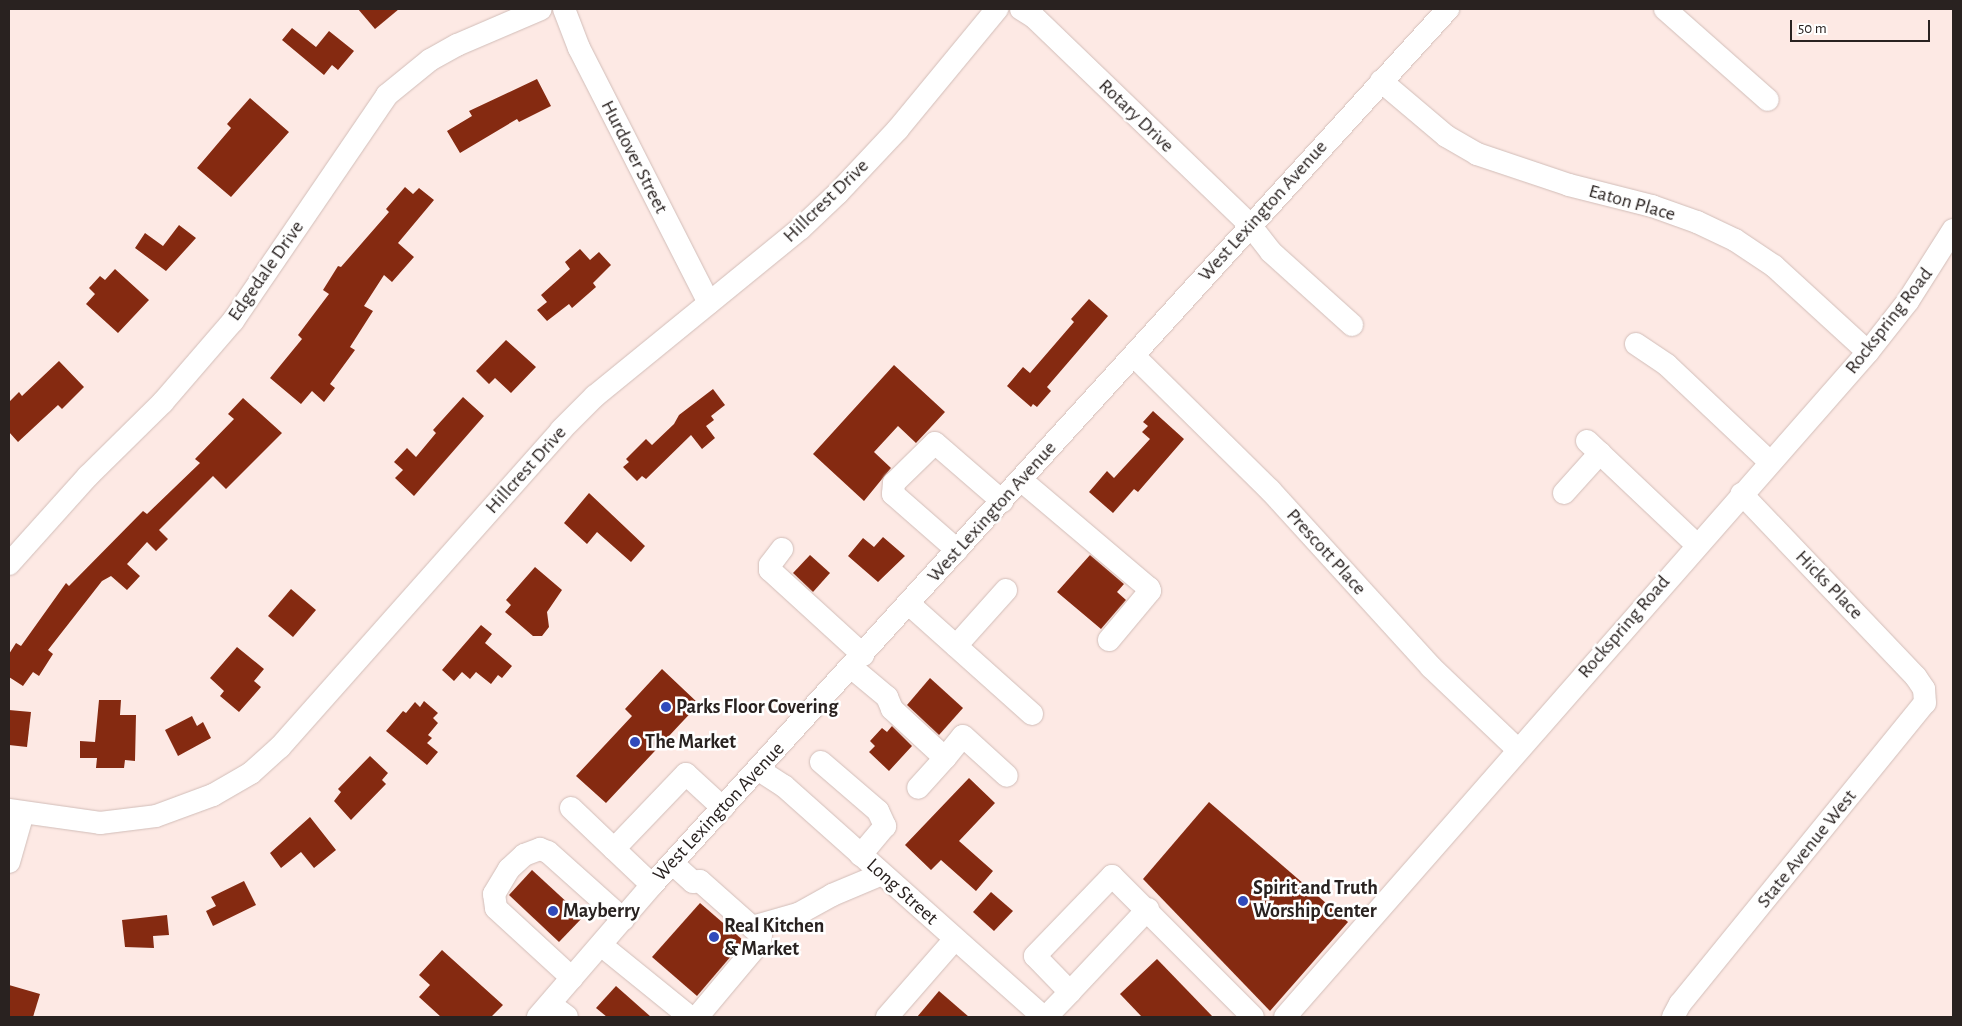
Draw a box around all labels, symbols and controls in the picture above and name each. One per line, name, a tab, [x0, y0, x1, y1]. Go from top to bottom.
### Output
scale bar	[1792, 10, 1932, 42]
text: 50 m	[1798, 21, 1827, 36]
street label: Rotary Drive	[1093, 74, 1179, 158]
street label: Hurdover Street	[595, 96, 673, 218]
street label: West Lexington Avenue	[1193, 135, 1333, 287]
street label: Hillcrest Drive	[778, 154, 874, 248]
street label: Eaton Place	[1586, 179, 1678, 227]
street label: Edgedale Drive	[223, 216, 309, 326]
street label: Rockspring Road	[1840, 263, 1938, 379]
street label: Hillcrest Drive	[480, 421, 572, 519]
street label: West Lexington Avenue	[922, 436, 1062, 588]
street label: Prescott Place	[1281, 504, 1371, 600]
street label: Hicks Place	[1790, 545, 1868, 625]
street label: Rockspring Road	[1573, 571, 1675, 683]
place label: Parks Floor Covering	[676, 695, 838, 719]
marker: Parks Floor Covering	[660, 701, 672, 713]
place label: The Market	[645, 730, 736, 754]
marker: The Market	[629, 736, 641, 748]
street label: West Lexington Avenue	[648, 737, 790, 887]
street label: State Avenue West	[1752, 785, 1862, 913]
street label: Long Street	[861, 854, 943, 930]
place label: Spirit and Truth Worship Center	[1253, 877, 1378, 924]
marker: Spirit and Truth Worship Center	[1237, 895, 1249, 907]
place label: Mayberry	[563, 899, 640, 923]
marker: Mayberry	[547, 905, 559, 917]
place label: Real Kitchen & Market	[724, 914, 824, 961]
marker: Real Kitchen & Market	[708, 931, 720, 943]

